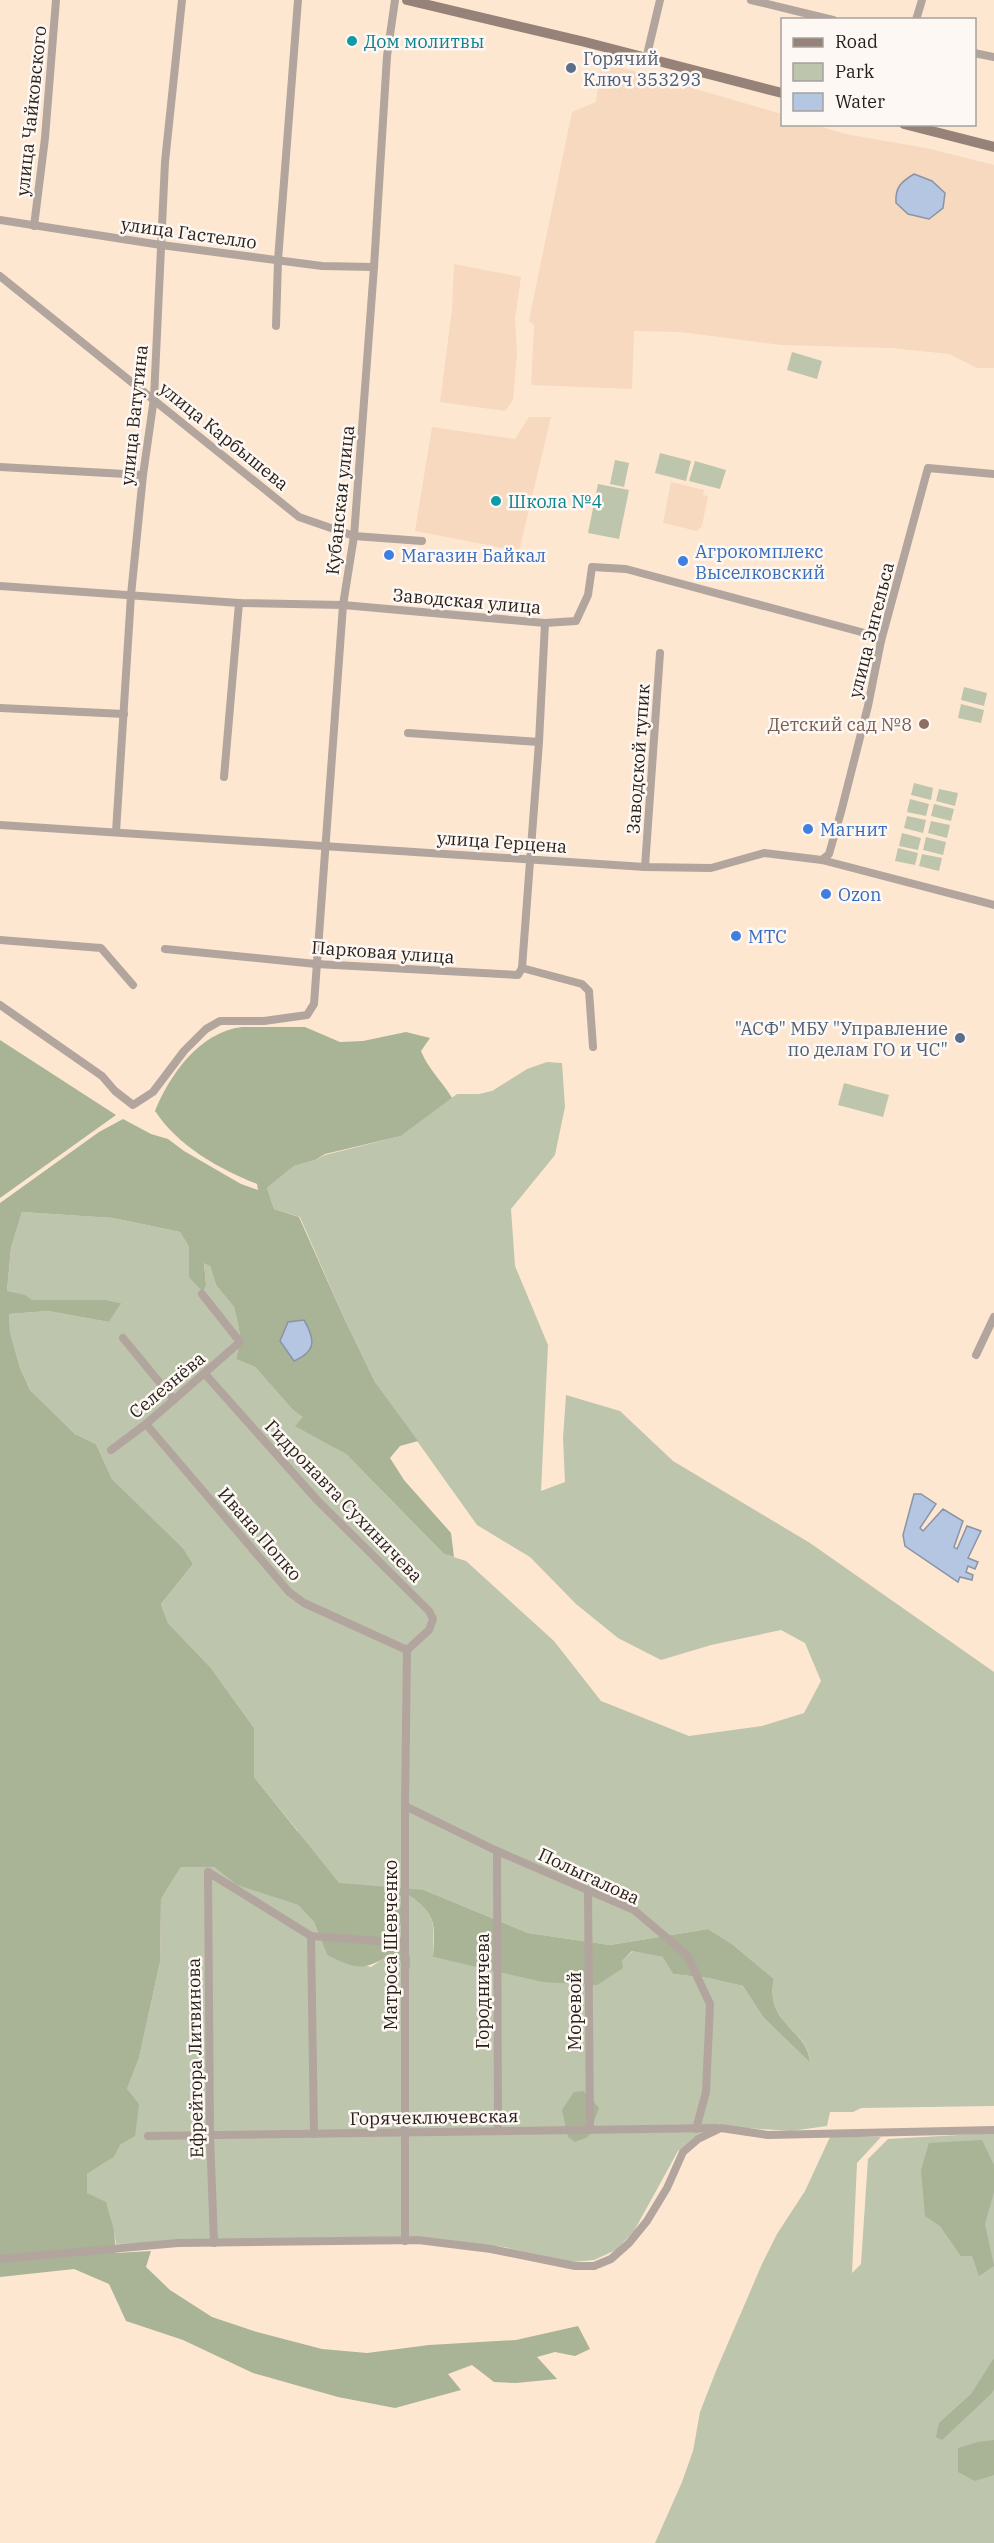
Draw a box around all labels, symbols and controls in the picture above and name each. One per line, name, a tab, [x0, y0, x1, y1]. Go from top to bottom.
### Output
legend	[781, 18, 976, 126]
street label: улица Чайковского	[11, 25, 51, 197]
place label: Дом молитвы	[364, 30, 484, 53]
text: Road	[835, 30, 878, 53]
marker: Дом молитвы	[345, 34, 359, 48]
place label: Горячий Ключ 353293	[583, 47, 701, 91]
text: Park	[835, 60, 875, 83]
marker: Горячий Ключ 353293	[564, 61, 578, 75]
text: Water	[835, 90, 885, 113]
street label: улица Гастелло	[120, 212, 258, 254]
street label: улица Ватутина	[115, 343, 153, 487]
street label: улица Карбышева	[155, 377, 294, 495]
street label: Кубанская улица	[321, 424, 359, 576]
place label: Школа №4	[508, 490, 602, 513]
marker: Школа №4	[489, 494, 503, 508]
place label: Агрокомплекс Выселковский	[695, 540, 825, 584]
place label: Магазин Байкал	[401, 544, 546, 567]
marker: Магазин Байкал	[382, 548, 396, 562]
marker: Агрокомплекс Выселковский	[676, 554, 690, 568]
street label: улица Энгельса	[843, 559, 899, 700]
street label: Заводская улица	[392, 583, 542, 619]
street label: Заводской тупик	[621, 683, 655, 835]
place label: Детский сад №8	[768, 713, 912, 736]
marker: Детский сад №8	[917, 717, 931, 731]
place label: Магнит	[820, 818, 887, 841]
marker: Магнит	[801, 822, 815, 836]
street label: улица Герцена	[436, 826, 568, 858]
place label: Ozon	[838, 883, 882, 906]
marker: Ozon	[819, 887, 833, 901]
place label: МТС	[748, 925, 787, 948]
marker: МТС	[729, 929, 743, 943]
street label: Парковая улица	[311, 936, 455, 968]
place label: "АСФ" МБУ "Управление по делам ГО и ЧС"	[735, 1017, 948, 1061]
marker: "АСФ" МБУ "Управление по делам ГО и ЧС"	[953, 1031, 967, 1045]
street label: Селезнёва	[124, 1346, 210, 1423]
street label: Гидронавта Сухиничева	[260, 1415, 428, 1587]
street label: Ивана Попко	[213, 1482, 307, 1586]
street label: Полыгалова	[535, 1842, 644, 1910]
street label: Матроса Шевченко	[379, 1860, 402, 2030]
street label: Городничева	[471, 1933, 494, 2049]
street label: Ефрейтора Литвинова	[182, 1957, 208, 2158]
street label: Моревой	[563, 1972, 586, 2050]
street label: Горячеключевская	[349, 2104, 519, 2130]

